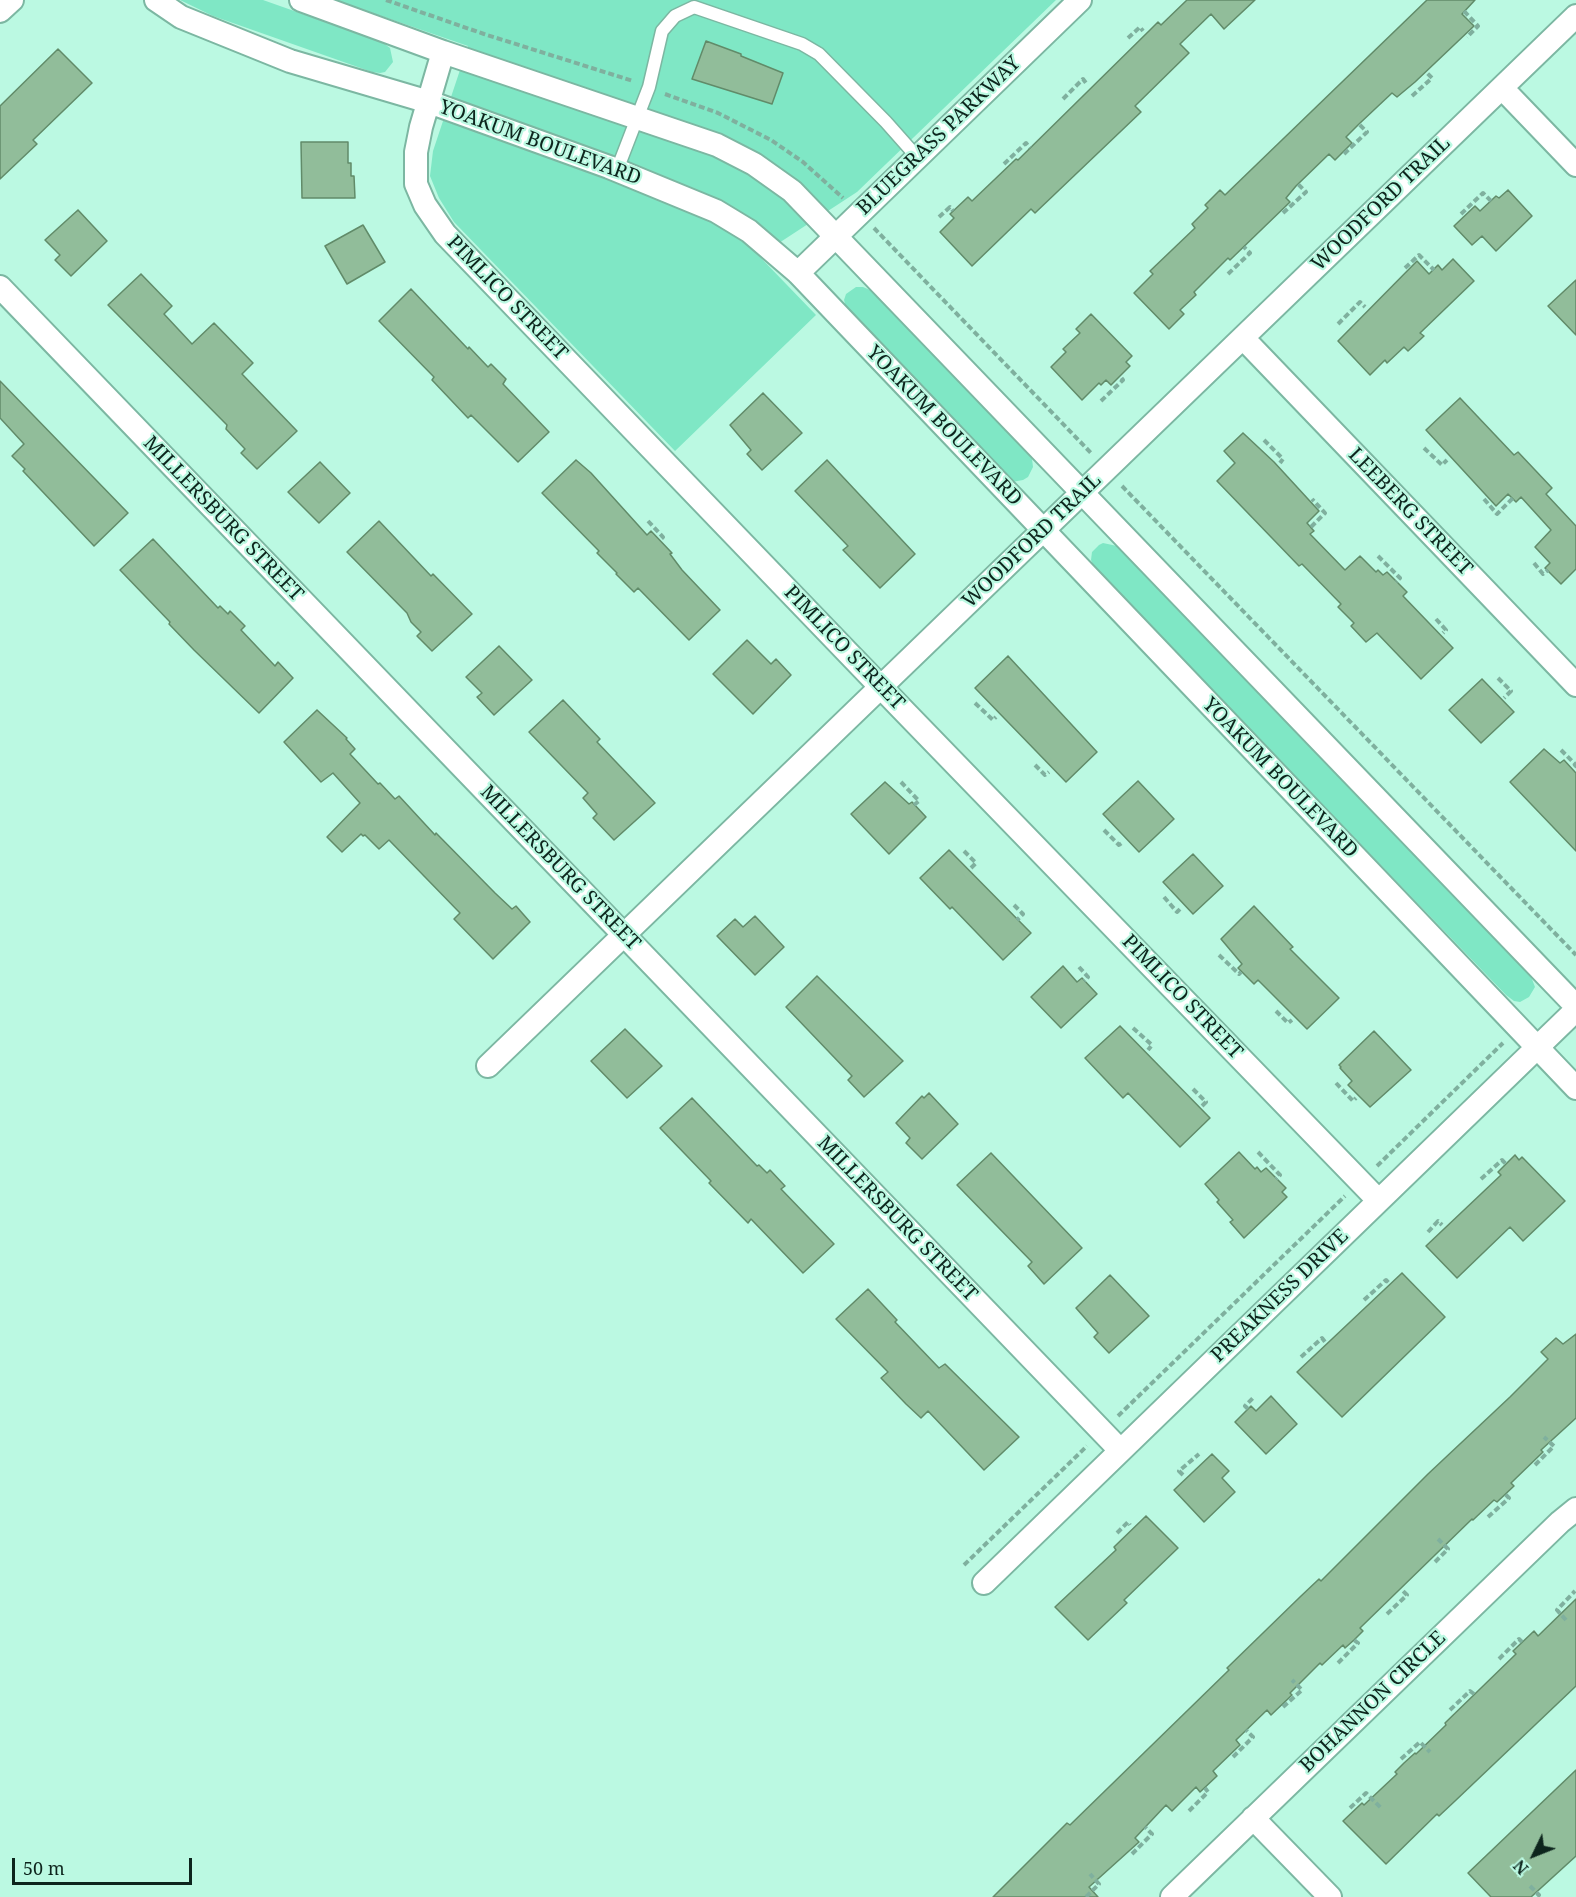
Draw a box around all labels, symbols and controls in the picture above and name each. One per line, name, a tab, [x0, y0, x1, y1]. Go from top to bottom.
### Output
street label: BLUEGRASS PARKWAY	[852, 52, 1026, 220]
street label: YOAKUM BOULEVARD	[436, 95, 644, 191]
street label: WOODFORD TRAIL	[1307, 132, 1455, 276]
street label: PIMLICO STREET	[442, 231, 572, 365]
street label: YOAKUM BOULEVARD	[861, 341, 1027, 511]
street label: MILLERSBURG STREET	[138, 431, 308, 607]
street label: LEEBERG STREET	[1343, 443, 1477, 581]
street label: WOODFORD TRAIL	[958, 469, 1106, 613]
street label: PIMLICO STREET	[779, 581, 909, 715]
street label: YOAKUM BOULEVARD	[1197, 693, 1363, 863]
street label: MILLERSBURG STREET	[475, 780, 645, 956]
street label: PIMLICO STREET	[1117, 930, 1247, 1064]
street label: MILLERSBURG STREET	[812, 1131, 982, 1307]
street label: PREAKNESS DRIVE	[1206, 1224, 1354, 1368]
street label: BOHANNON CIRCLE	[1295, 1626, 1451, 1778]
north arrow	[1504, 1825, 1564, 1885]
scale bar	[15, 1846, 195, 1884]
text: N	[1508, 1855, 1533, 1879]
text: 50 m	[23, 1856, 65, 1880]

